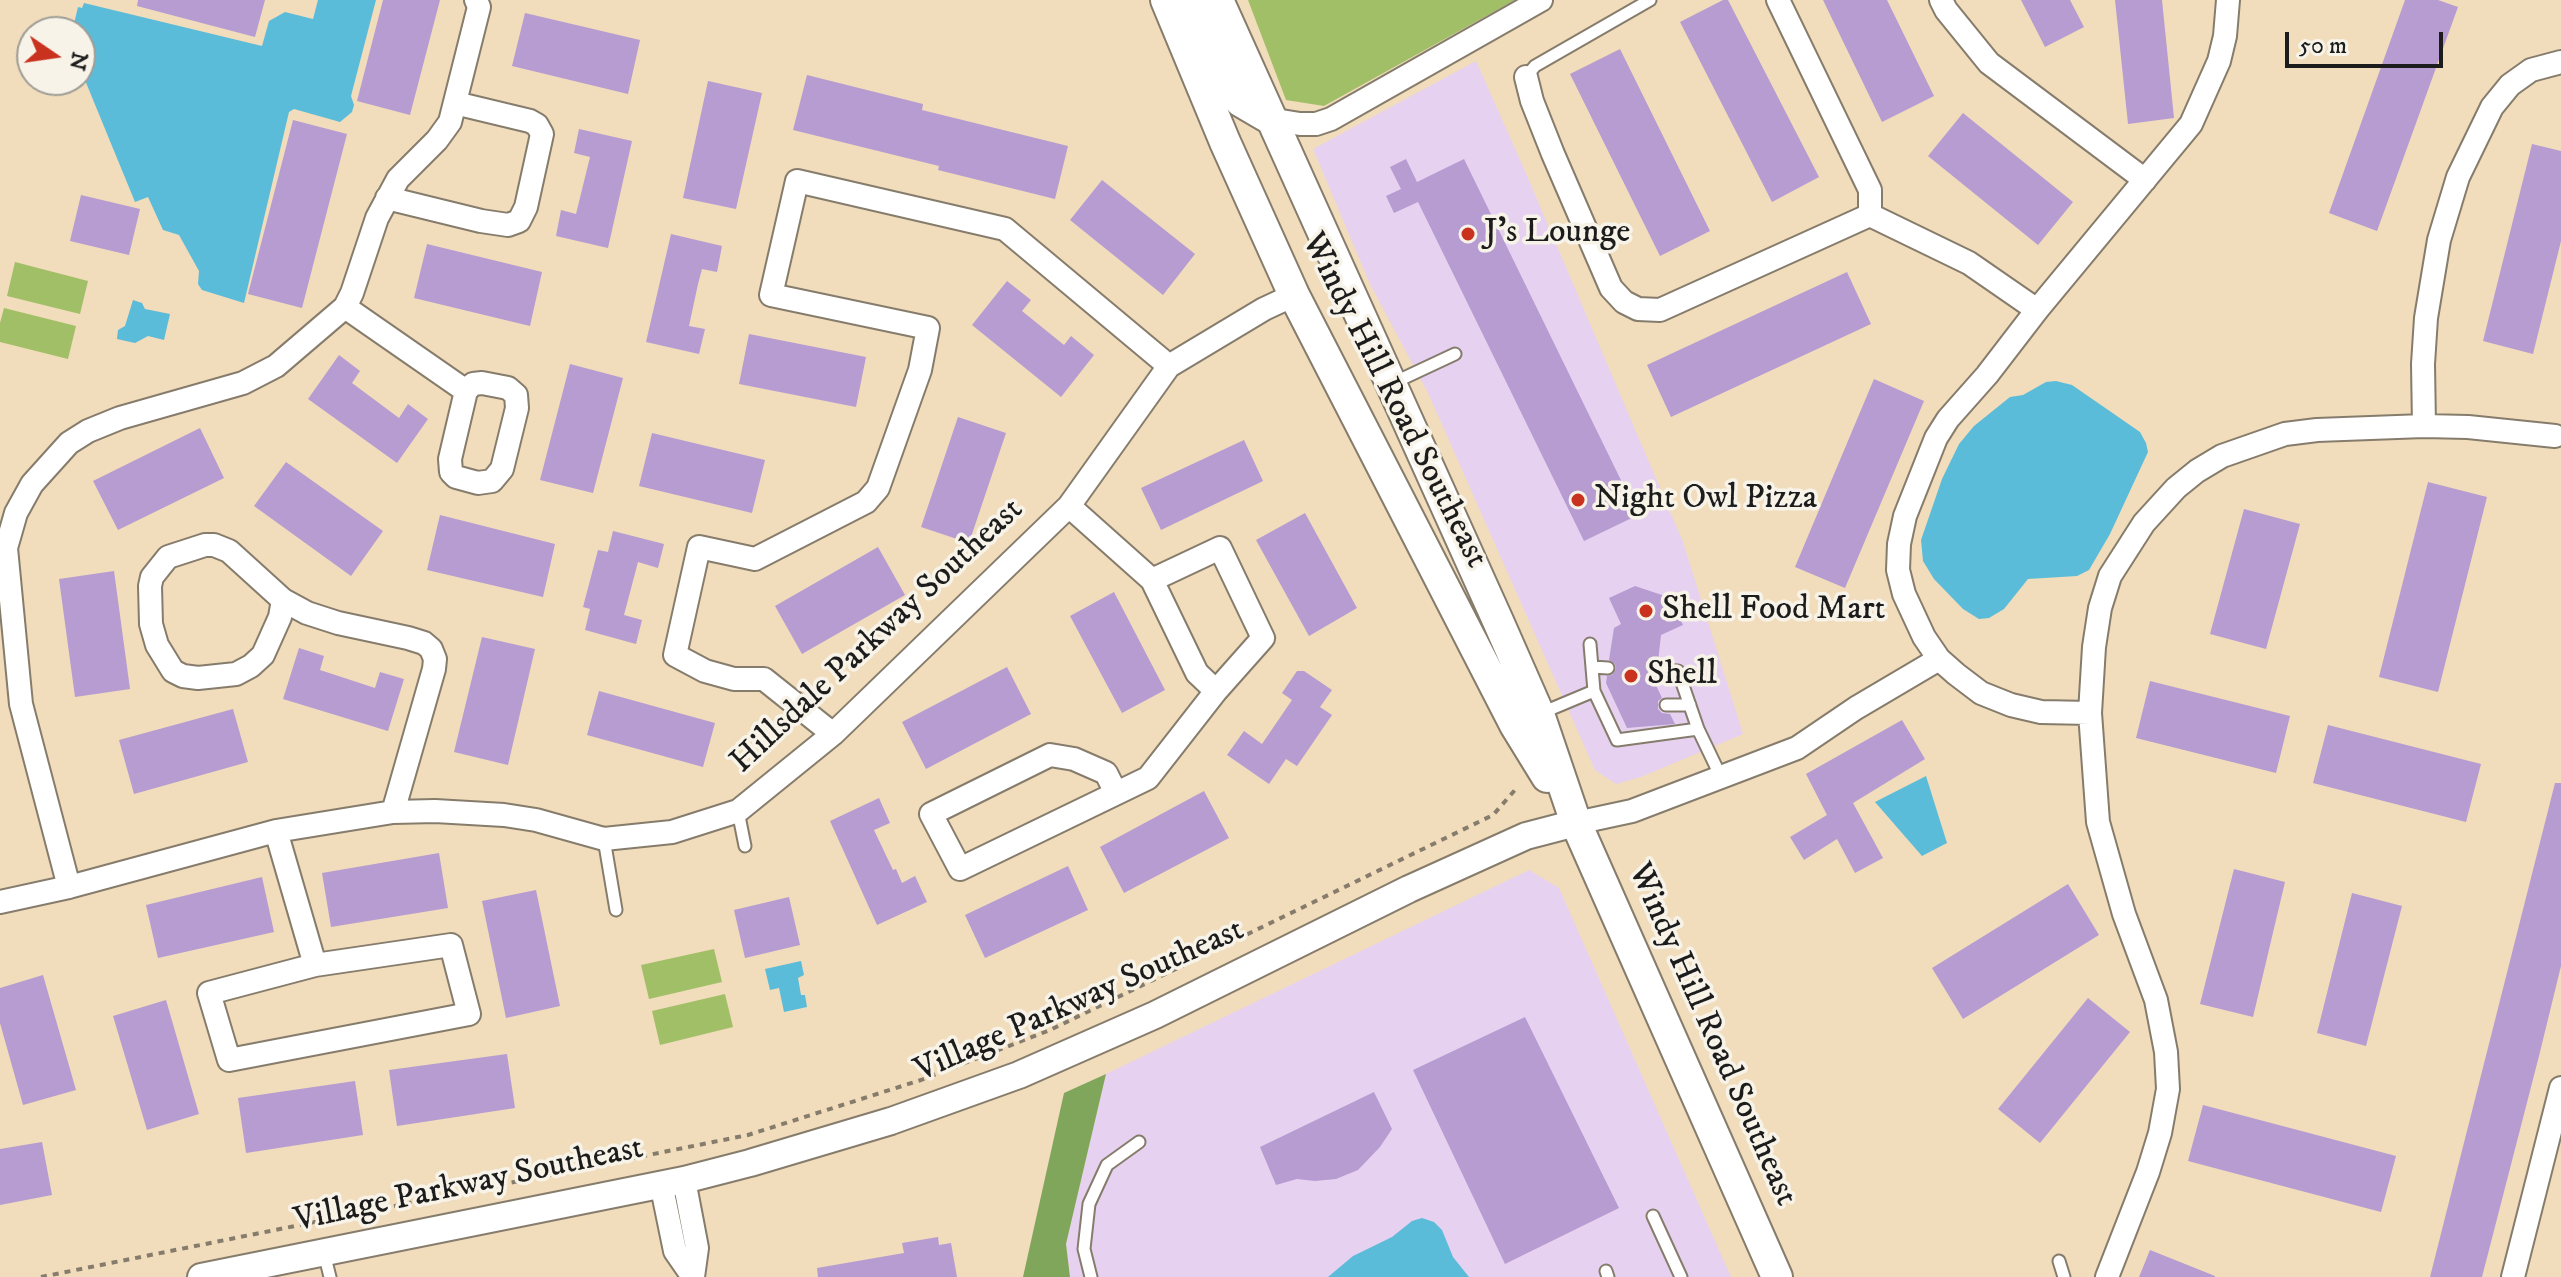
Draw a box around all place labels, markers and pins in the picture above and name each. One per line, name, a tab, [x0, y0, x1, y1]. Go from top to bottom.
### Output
place label: J's Lounge	[1484, 214, 1630, 254]
marker: J's Lounge	[1459, 225, 1477, 243]
place label: Night Owl Pizza	[1594, 480, 1817, 520]
marker: Night Owl Pizza	[1569, 491, 1587, 509]
place label: Shell Food Mart	[1662, 591, 1885, 631]
marker: Shell Food Mart	[1637, 602, 1655, 620]
place label: Shell	[1647, 656, 1717, 696]
marker: Shell	[1622, 667, 1640, 685]

